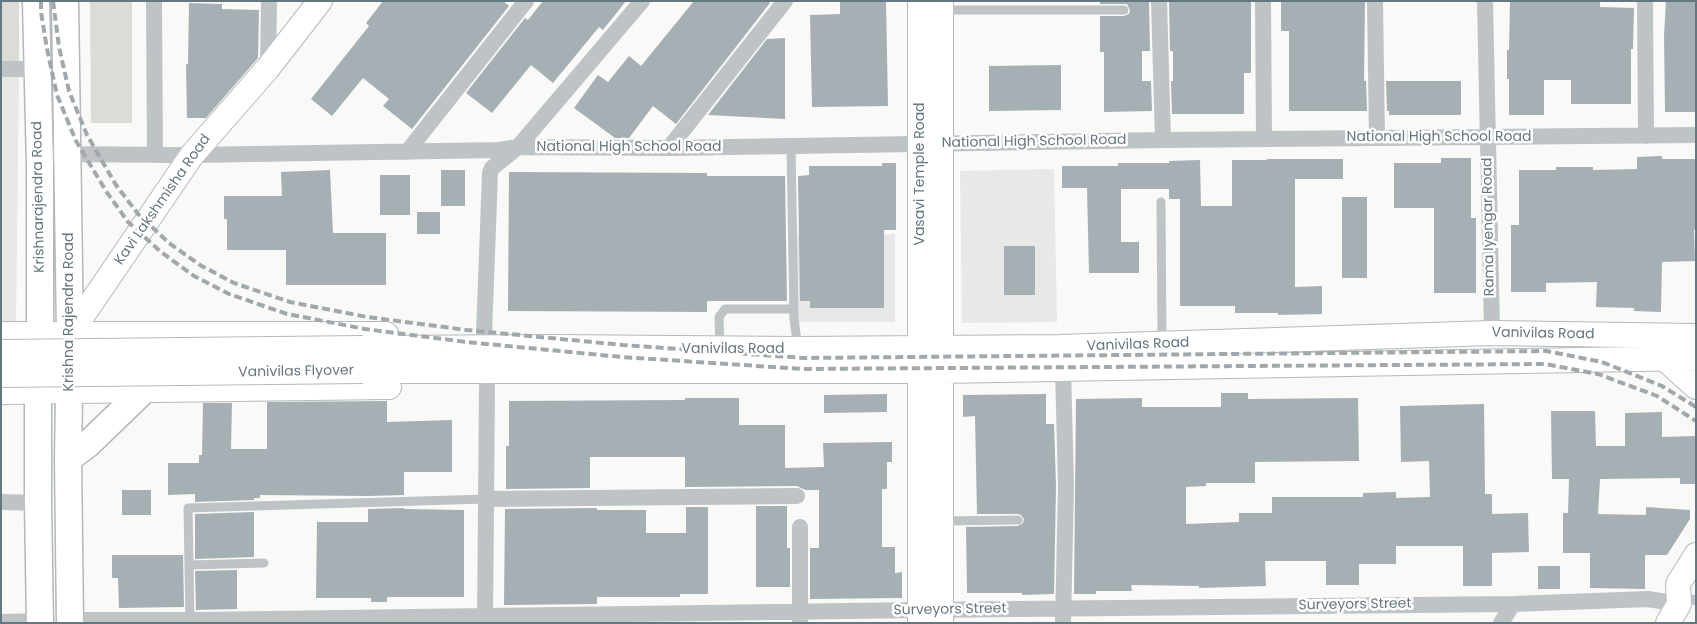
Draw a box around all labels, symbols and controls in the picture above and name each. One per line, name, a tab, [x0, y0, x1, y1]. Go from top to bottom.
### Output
street label: Vasavi Temple Road	[912, 102, 928, 246]
street label: Krishnarajendra Road	[29, 121, 49, 273]
street label: National High School Road	[1347, 129, 1531, 145]
street label: Kavi Lakshmisha Road	[111, 131, 215, 269]
street label: National High School Road	[941, 132, 1127, 152]
street label: National High School Road	[537, 139, 721, 155]
street label: Rama Iyengar Road	[1479, 157, 1499, 297]
street label: Krishna Rajendra Road	[61, 233, 77, 391]
street label: Vanivilas Road	[1491, 325, 1595, 343]
street label: Vanivilas Road	[1086, 335, 1190, 355]
street label: Vanivilas Road	[682, 341, 784, 357]
street label: Vanivilas Flyover	[238, 363, 354, 381]
street label: Surveyors Street	[1298, 596, 1412, 614]
street label: Surveyors Street	[893, 601, 1007, 619]

